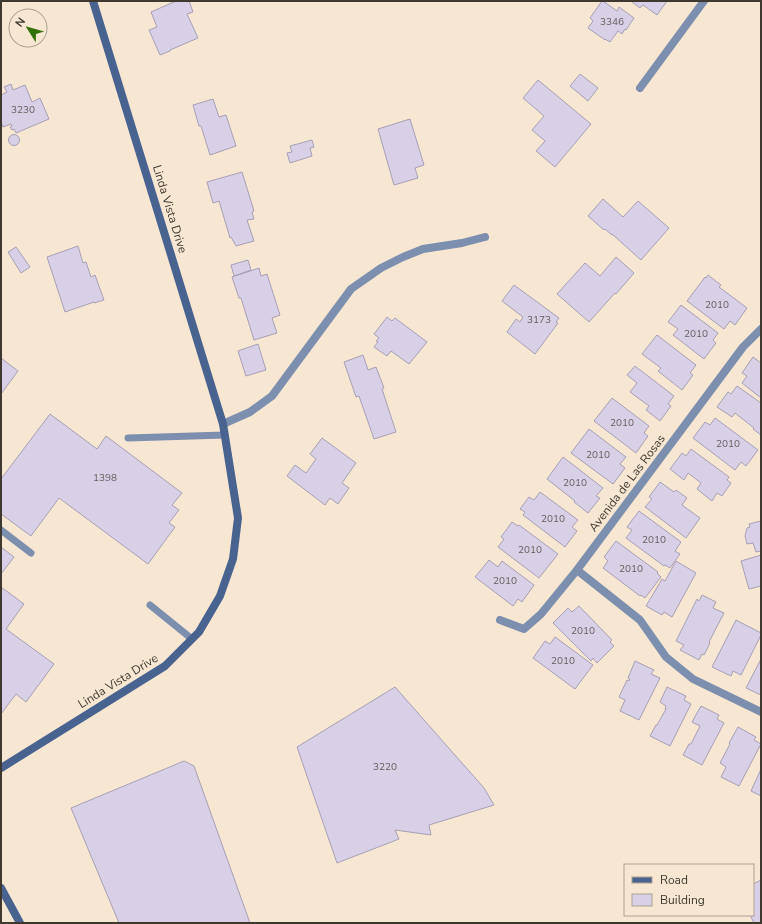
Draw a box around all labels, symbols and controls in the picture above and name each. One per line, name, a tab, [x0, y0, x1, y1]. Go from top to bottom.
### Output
north arrow	[8, 8, 48, 48]
text: N	[12, 14, 29, 30]
house number: 3346	[600, 15, 624, 29]
house number: 3230	[11, 103, 35, 117]
street label: Linda Vista Drive	[149, 163, 191, 255]
house number: 2010	[705, 298, 729, 312]
house number: 3173	[527, 313, 551, 327]
house number: 2010	[684, 327, 708, 341]
house number: 2010	[610, 416, 634, 430]
street label: Avenida de Las Rosas	[585, 431, 669, 535]
house number: 2010	[716, 437, 740, 451]
house number: 2010	[586, 448, 610, 462]
house number: 1398	[93, 471, 117, 485]
house number: 2010	[563, 476, 587, 490]
house number: 2010	[541, 512, 565, 526]
house number: 2010	[642, 533, 666, 547]
house number: 2010	[518, 543, 542, 557]
house number: 2010	[619, 562, 643, 576]
house number: 2010	[493, 574, 517, 588]
house number: 2010	[571, 624, 595, 638]
street label: Linda Vista Drive	[75, 650, 161, 712]
house number: 2010	[551, 654, 575, 668]
house number: 3220	[373, 760, 397, 774]
legend	[624, 864, 754, 916]
text: Road	[660, 872, 688, 888]
text: Building	[660, 892, 705, 908]

